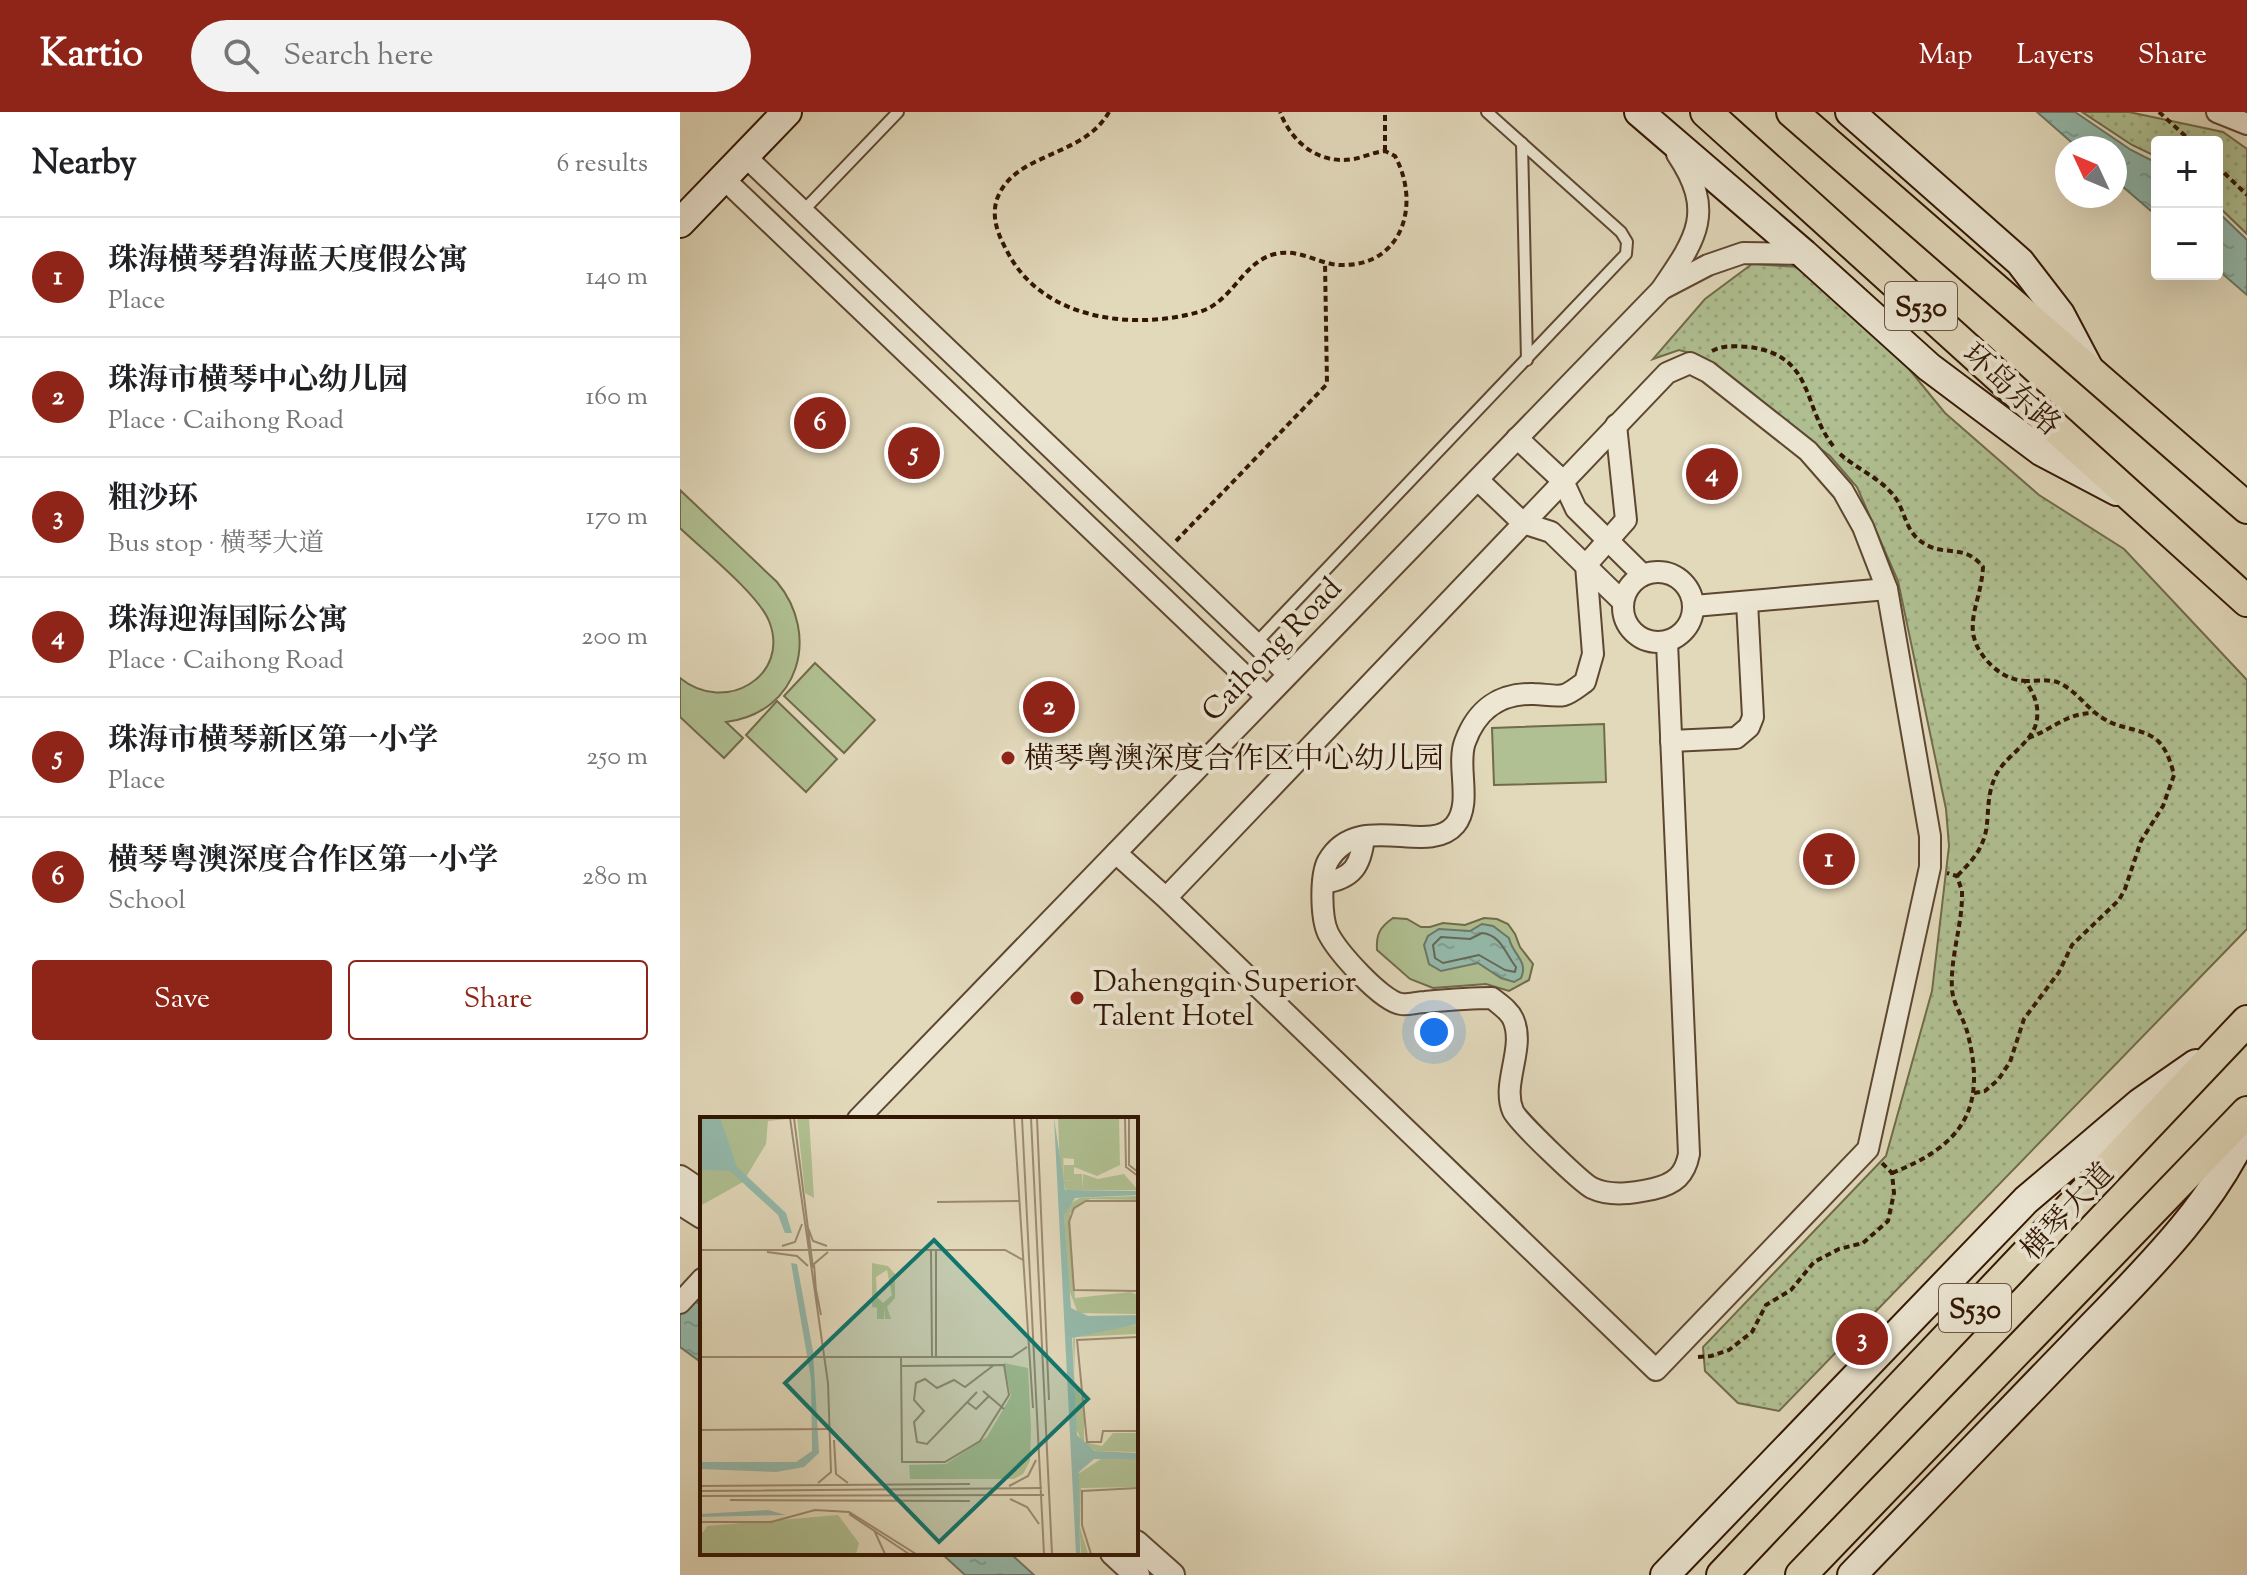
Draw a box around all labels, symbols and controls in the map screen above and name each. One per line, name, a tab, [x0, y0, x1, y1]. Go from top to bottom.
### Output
search box	[191, 20, 751, 92]
text: Kartio	[40, 29, 143, 83]
icon: search	[219, 34, 263, 78]
text: Search here	[283, 35, 434, 78]
text: Map	[1919, 36, 1972, 76]
text: Layers	[2016, 36, 2094, 76]
text: Share	[2138, 36, 2207, 76]
north arrow	[2055, 136, 2127, 208]
map controls	[2151, 136, 2223, 280]
button: +	[2151, 136, 2223, 208]
text: Nearby	[32, 140, 137, 189]
text: 6 results	[556, 146, 648, 183]
button: −	[2151, 208, 2223, 280]
text: 珠海横琴碧海蓝天度假公寓	[108, 240, 468, 283]
text: 1	[54, 259, 62, 296]
text: 140 m	[585, 259, 648, 296]
road number: S530	[1885, 282, 1957, 330]
text: Place	[108, 283, 165, 320]
street label: 环岛东路	[1951, 335, 2069, 447]
text: 珠海市横琴中心幼儿园	[108, 360, 408, 403]
text: 2	[52, 379, 64, 416]
text: 160 m	[585, 379, 648, 416]
pin: 6	[794, 393, 846, 453]
text: Place · Caihong Road	[108, 403, 344, 440]
pin: 5	[888, 423, 940, 483]
pin: 4	[1686, 444, 1738, 504]
text: 粗沙环	[108, 478, 198, 521]
text: 3	[53, 499, 63, 536]
text: 170 m	[586, 499, 648, 536]
text: Bus stop · 横琴大道	[108, 526, 324, 563]
street label: Caihong Road	[1193, 569, 1353, 732]
text: 珠海迎海国际公寓	[108, 600, 348, 643]
text: 4	[51, 619, 65, 656]
text: 200 m	[581, 619, 648, 656]
text: Place · Caihong Road	[108, 643, 344, 680]
pin: 2	[1023, 677, 1075, 737]
text: 珠海市横琴新区第一小学	[108, 720, 438, 763]
text: 5	[54, 739, 62, 776]
text: 250 m	[586, 739, 648, 776]
place label: 横琴粤澳深度合作区中心幼儿园	[1024, 739, 1444, 782]
marker: 横琴粤澳深度合作区中心幼儿园	[999, 749, 1017, 767]
text: Place	[108, 763, 165, 800]
pin: 1	[1803, 829, 1855, 889]
text: 横琴粤澳深度合作区第一小学	[108, 840, 498, 883]
text: 6	[52, 859, 64, 896]
text: 280 m	[582, 859, 648, 896]
text: School	[108, 883, 186, 920]
button: Save	[32, 960, 332, 1040]
button: Share	[348, 960, 648, 1040]
place label: Dahengqin Superior Talent Hotel	[1093, 962, 1356, 1039]
marker: Dahengqin Superior Talent Hotel	[1068, 989, 1086, 1007]
your location	[1414, 1012, 1454, 1052]
inset map	[700, 1117, 1138, 1555]
street label: 横琴大道	[2012, 1154, 2125, 1271]
road number: S530	[1939, 1284, 2011, 1332]
pin: 3	[1836, 1309, 1888, 1369]

